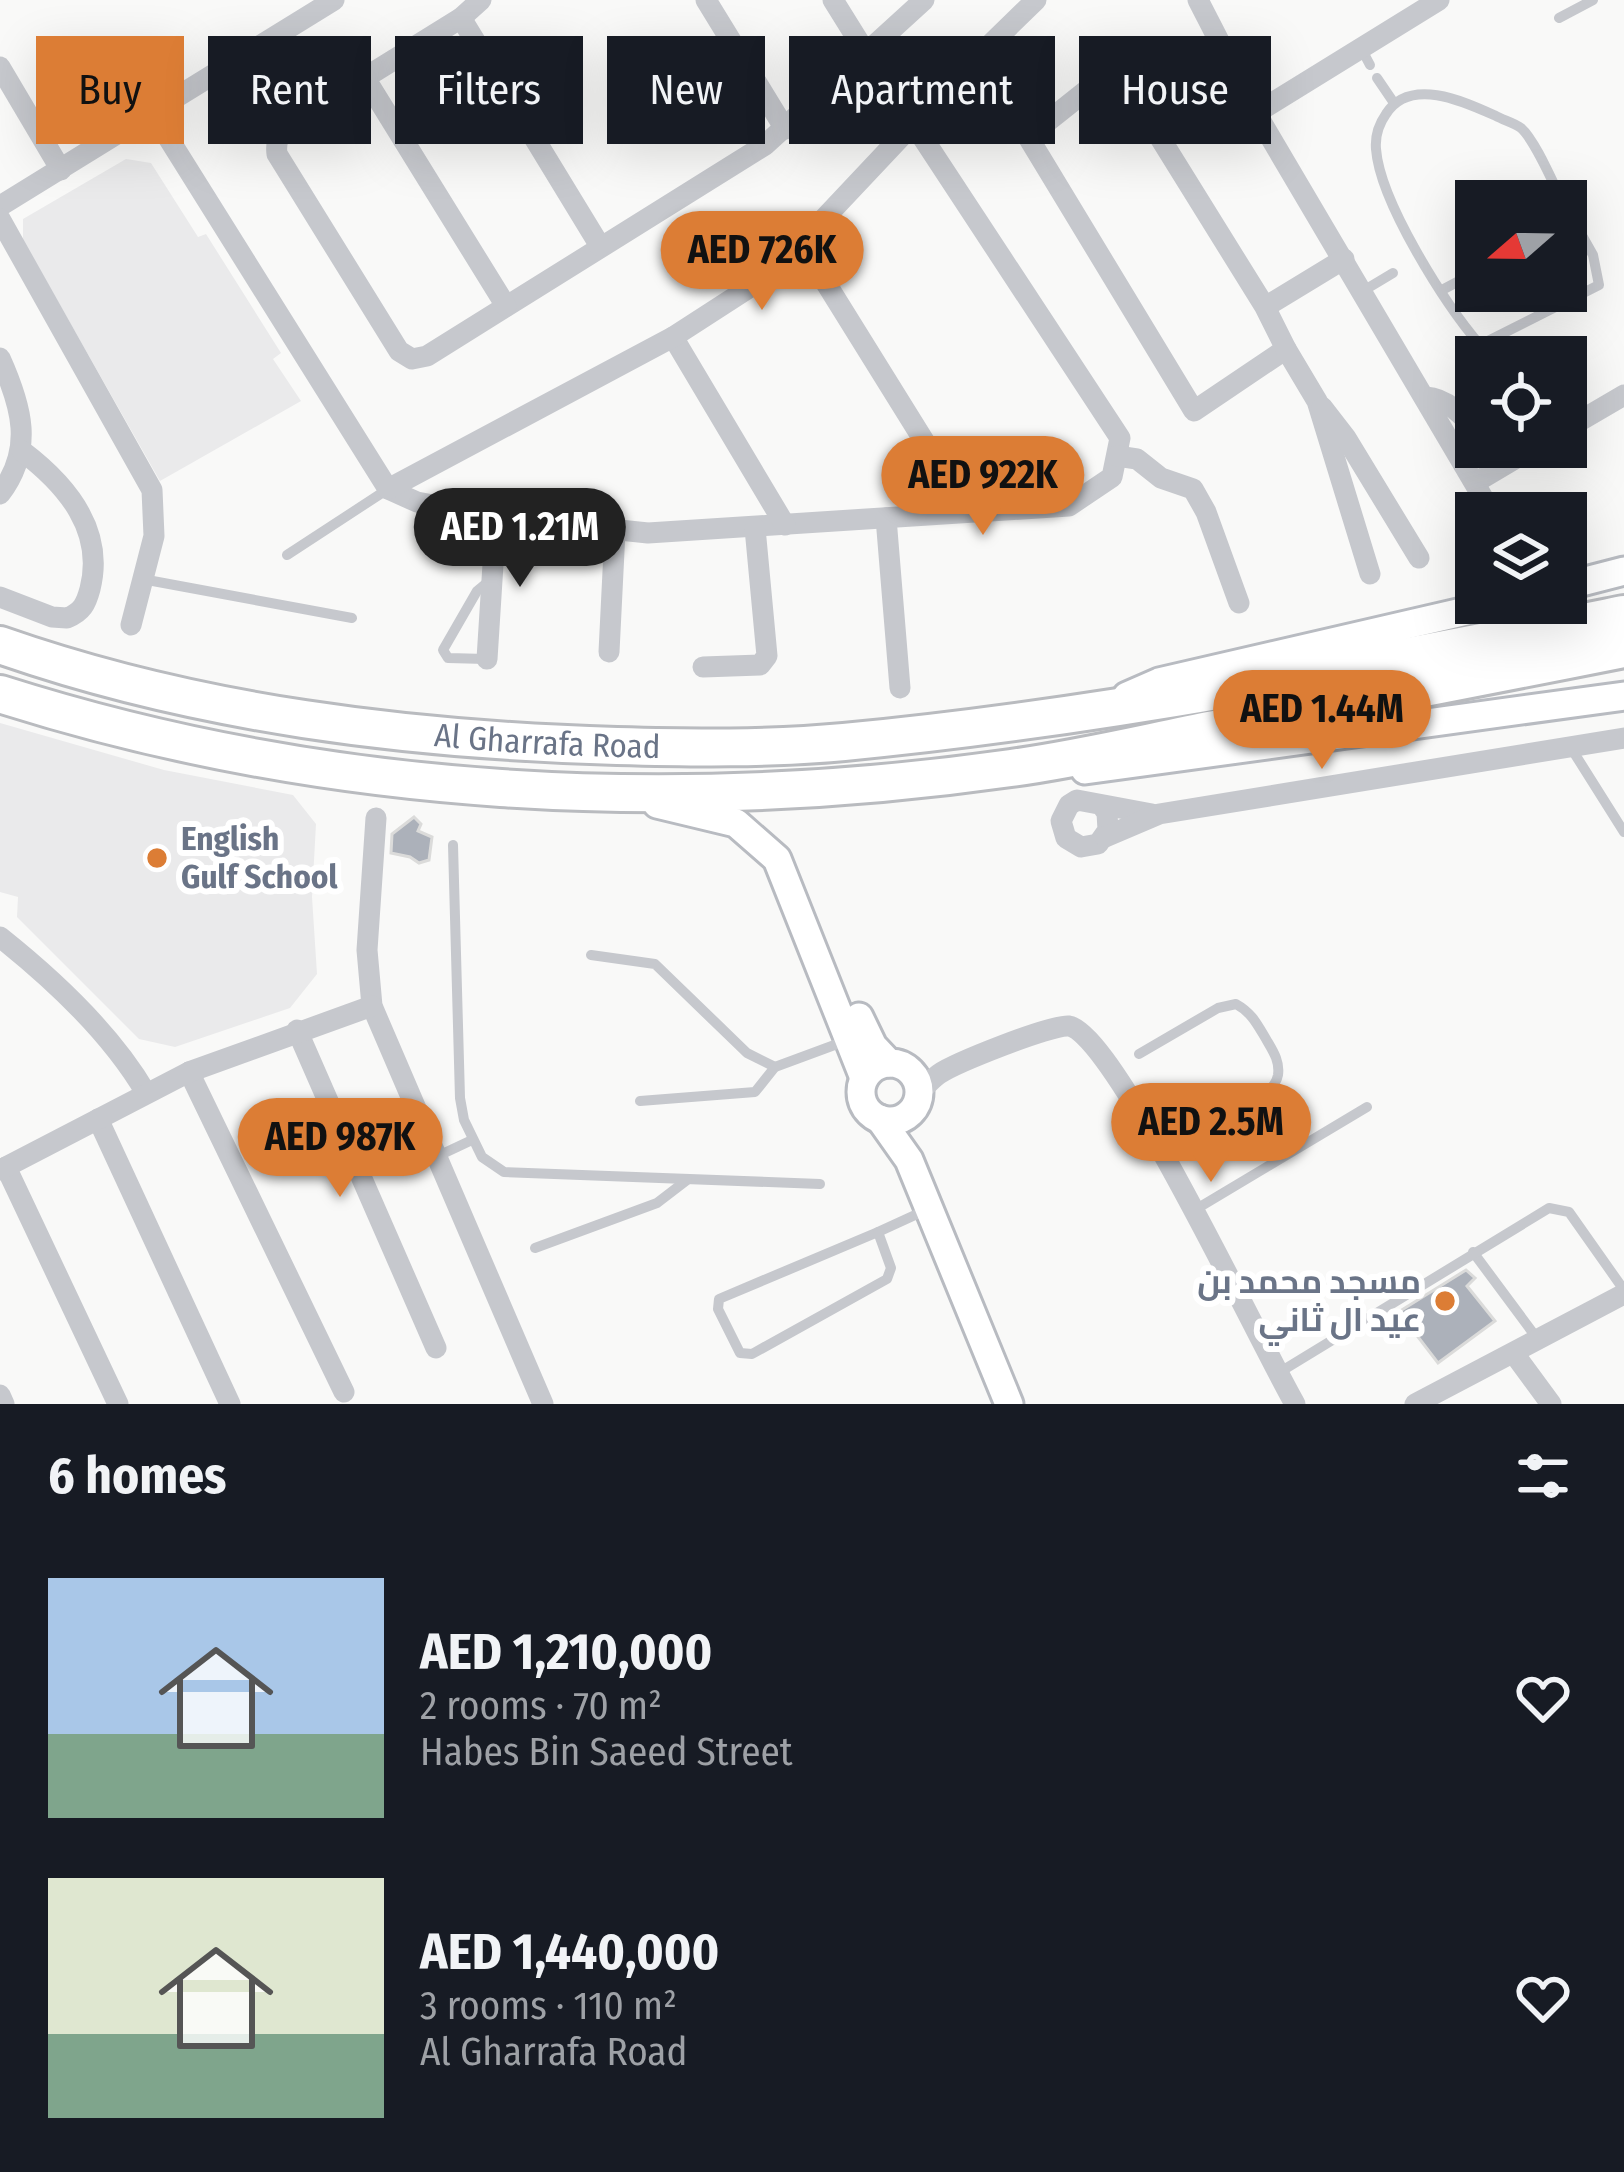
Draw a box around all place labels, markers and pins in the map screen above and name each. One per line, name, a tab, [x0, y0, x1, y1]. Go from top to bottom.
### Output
pin: AED 726K	[638, 211, 886, 313]
pin: AED 922K	[859, 436, 1107, 538]
pin: AED 1.21M	[383, 488, 657, 590]
pin: AED 1.44M	[1185, 670, 1459, 772]
place label: English Gulf School	[181, 819, 338, 897]
marker: English Gulf School	[144, 845, 170, 871]
pin: AED 2.5M	[1087, 1083, 1335, 1185]
pin: AED 987K	[216, 1098, 464, 1200]
place label: مسجد محمد بن عيد ال ثاني	[1197, 1262, 1421, 1346]
marker: مسجد محمد بن عيد ال ثاني	[1432, 1288, 1458, 1314]

